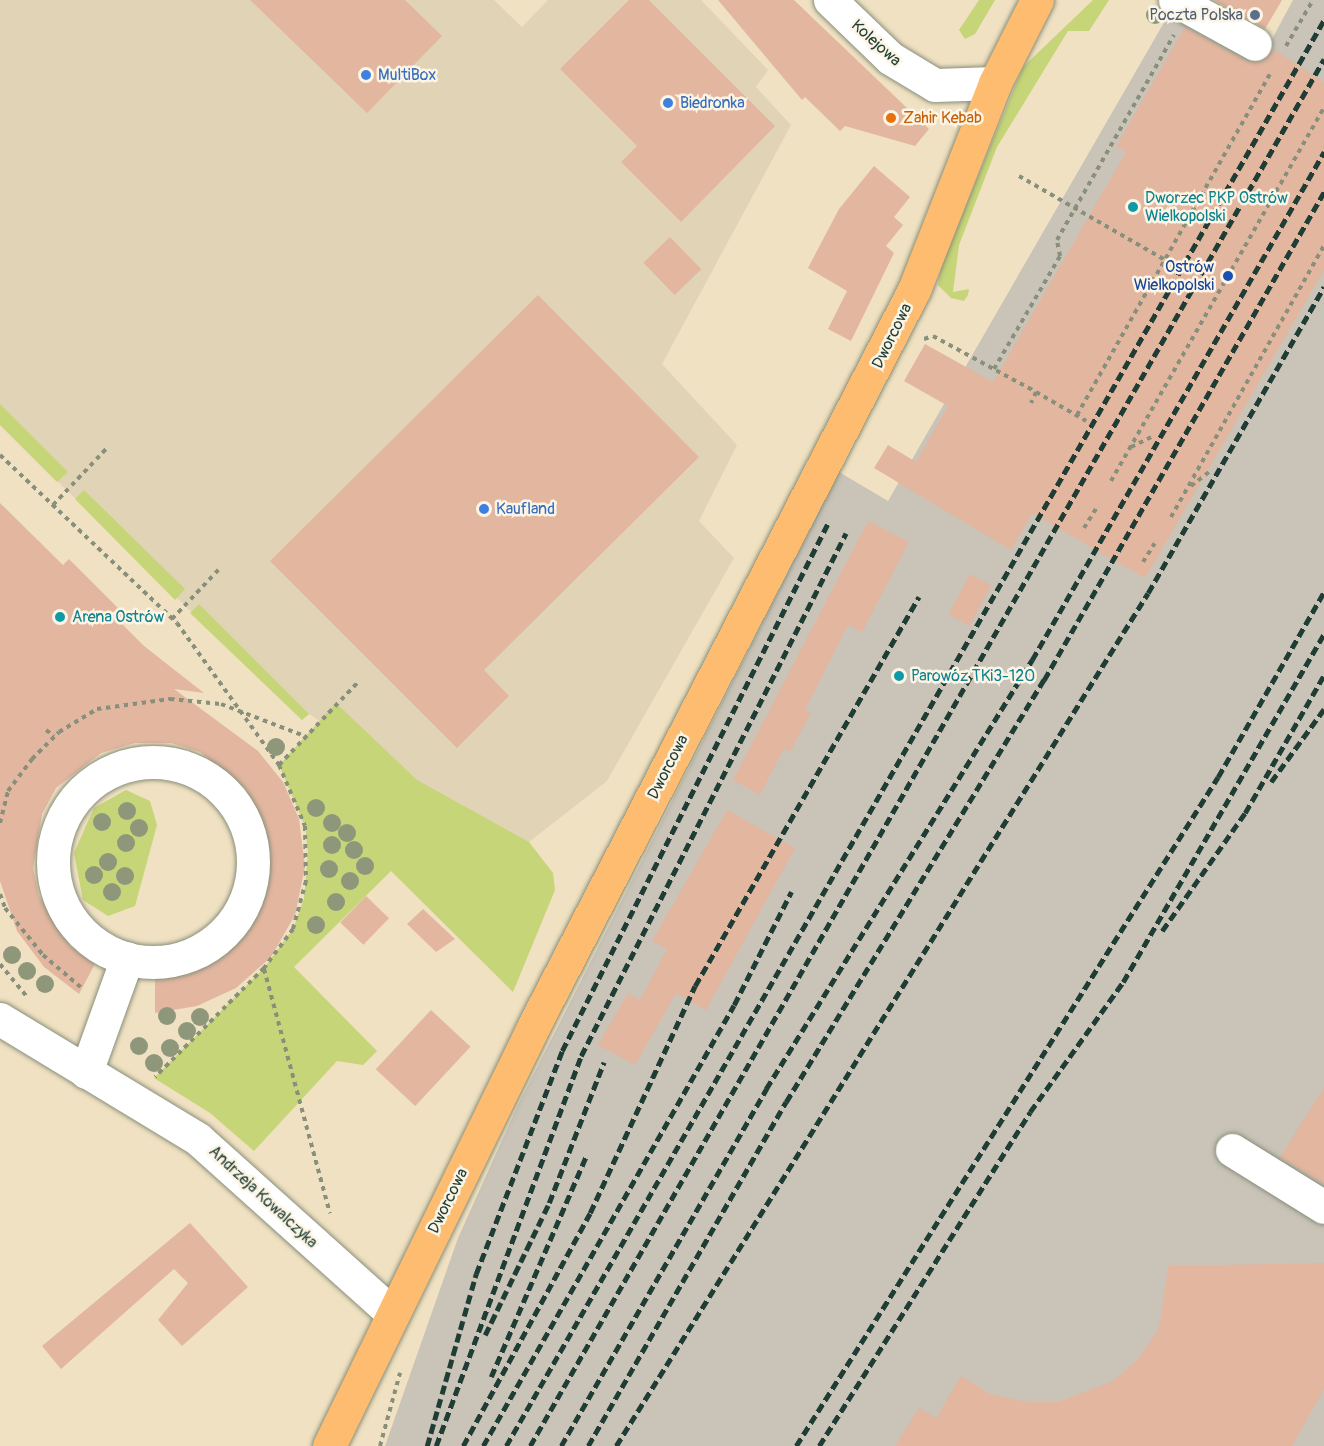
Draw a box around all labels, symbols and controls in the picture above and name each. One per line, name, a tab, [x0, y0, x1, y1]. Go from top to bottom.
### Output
place label: Poczta Polska	[1149, 5, 1243, 25]
marker: Poczta Polska	[1248, 8, 1262, 22]
street label: Kolejowa	[847, 16, 905, 70]
place label: MultiBox	[378, 65, 436, 85]
marker: MultiBox	[359, 68, 373, 82]
place label: Biedronka	[680, 93, 745, 113]
marker: Biedronka	[661, 96, 675, 110]
place label: Zahir Kebab	[903, 108, 982, 128]
marker: Zahir Kebab	[884, 111, 898, 125]
place label: Dworzec PKP Ostrów Wielkopolski	[1145, 188, 1288, 226]
marker: Dworzec PKP Ostrów Wielkopolski	[1126, 200, 1140, 214]
place label: Ostrów Wielkopolski	[1134, 257, 1214, 295]
marker: Ostrów Wielkopolski	[1219, 267, 1237, 285]
street label: Dworcowa	[868, 300, 916, 372]
place label: Kaufland	[496, 499, 555, 519]
marker: Kaufland	[477, 502, 491, 516]
place label: Arena Ostrów	[72, 607, 164, 627]
marker: Arena Ostrów	[53, 610, 67, 624]
place label: Parowóz TKi3-120	[911, 666, 1035, 686]
marker: Parowóz TKi3-120	[892, 669, 906, 683]
street label: Dworcowa	[644, 731, 692, 803]
street label: Andrzeja Kowalczyka	[205, 1142, 321, 1252]
street label: Dworcowa	[424, 1165, 472, 1237]

